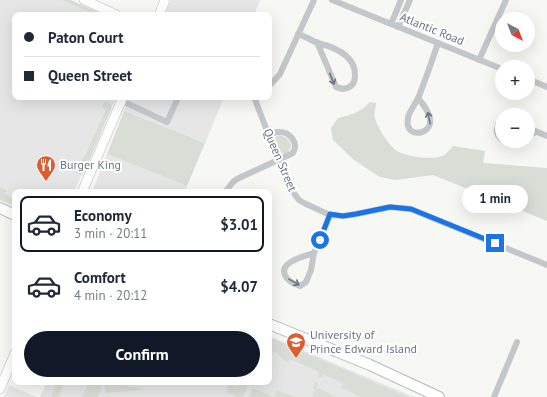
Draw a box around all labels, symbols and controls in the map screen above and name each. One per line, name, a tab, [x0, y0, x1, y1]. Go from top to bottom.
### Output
street label: Atlantic Road	[398, 9, 466, 48]
north arrow	[495, 12, 535, 52]
map controls	[495, 12, 535, 148]
text: Paton Court	[48, 28, 124, 47]
button: +	[495, 60, 535, 100]
text: Queen Street	[48, 66, 132, 85]
one-way arrow	[328, 72, 336, 84]
button: −	[495, 108, 535, 148]
one-way arrow	[424, 111, 432, 124]
street label: Queen Street	[260, 126, 300, 194]
restaurant icon: Burger King	[35, 154, 57, 182]
place label: Burger King	[60, 157, 121, 172]
callout: 1 min	[462, 185, 528, 213]
text: 1 min	[479, 190, 511, 207]
icon: car	[26, 206, 62, 242]
text: Economy	[74, 206, 132, 225]
text: $3.01	[220, 215, 258, 234]
text: 3 min · 20:11	[74, 225, 147, 242]
route start	[311, 231, 329, 249]
route end	[486, 234, 504, 252]
icon: car	[26, 268, 62, 304]
text: Comfort	[74, 268, 126, 287]
text: $4.07	[220, 277, 258, 296]
one-way arrow	[288, 279, 300, 286]
text: 4 min · 20:12	[74, 287, 147, 304]
place label: University of Prince Edward Island	[310, 327, 417, 356]
button: Confirm	[24, 331, 260, 377]
school or university icon: University of Prince Edward Island	[285, 331, 307, 359]

